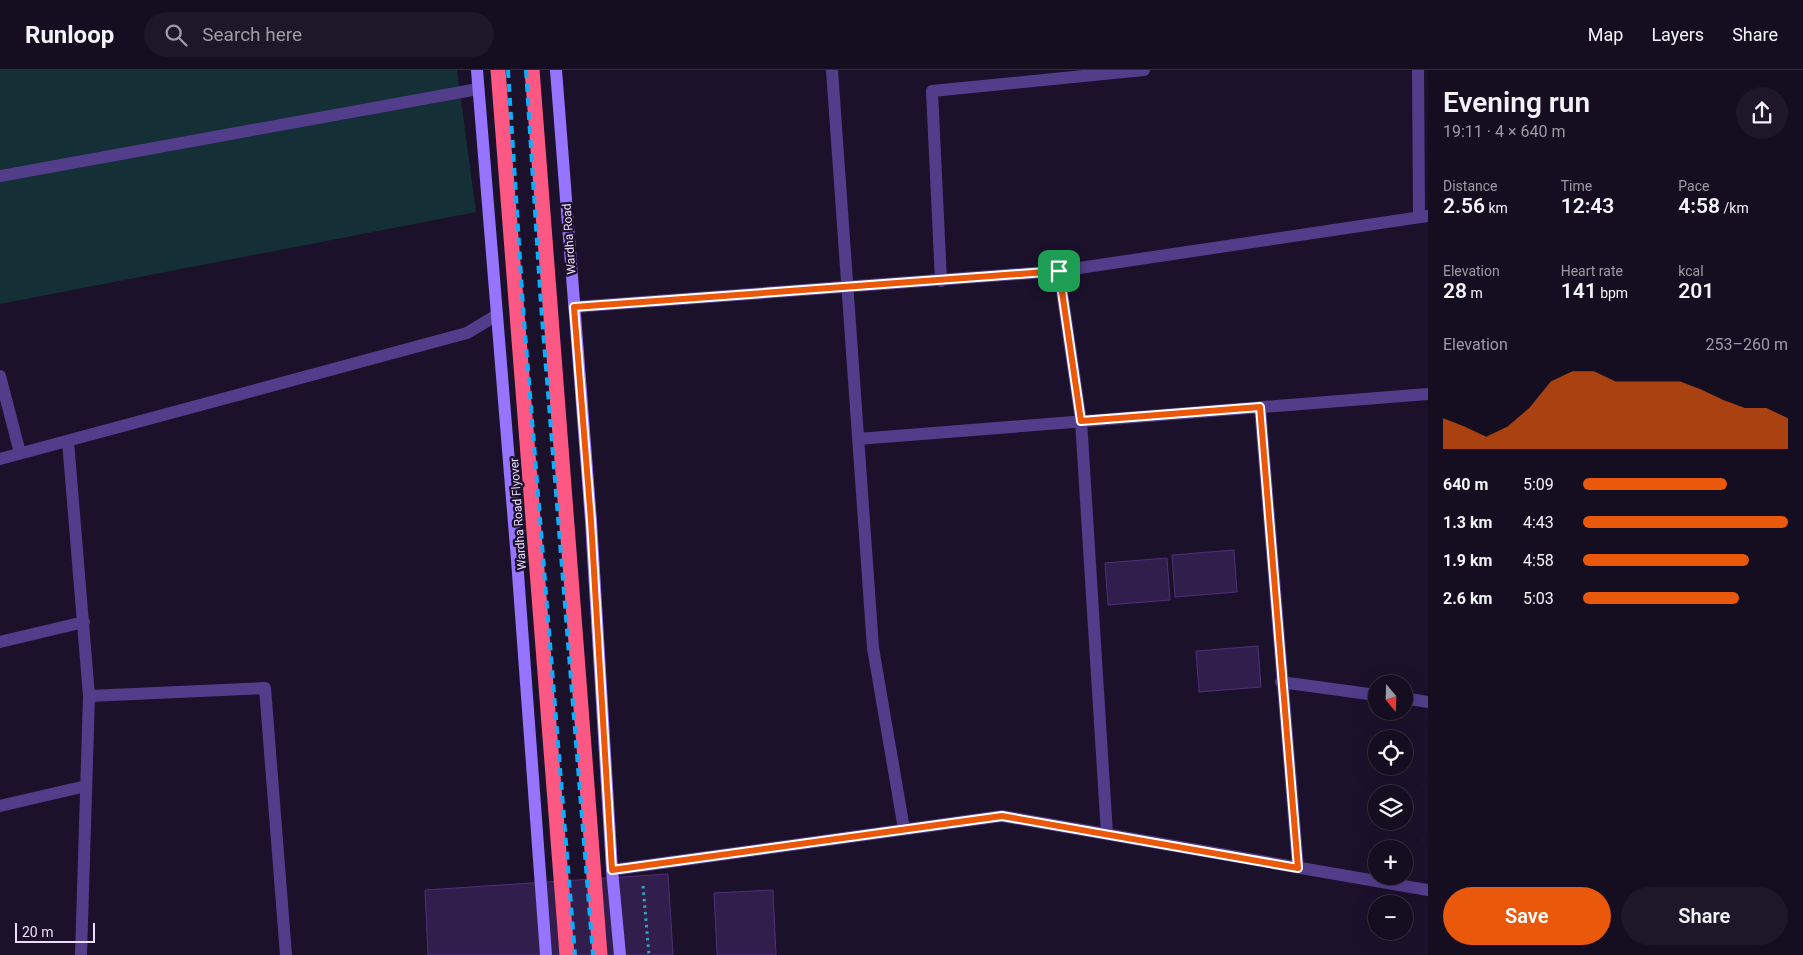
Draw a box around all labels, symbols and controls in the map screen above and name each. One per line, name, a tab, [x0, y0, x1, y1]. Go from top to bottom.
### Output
search box	[144, 12, 494, 57]
text: Runloop	[25, 21, 114, 49]
icon: search	[162, 21, 190, 49]
text: Search here	[202, 23, 302, 46]
text: Map	[1588, 24, 1623, 45]
text: Layers	[1651, 24, 1704, 45]
text: Share	[1732, 24, 1778, 45]
text: Evening run	[1443, 86, 1590, 119]
button: share	[1736, 87, 1788, 139]
text: 19:11 · 4 × 640 m	[1443, 122, 1565, 141]
text: Distance	[1443, 178, 1498, 194]
text: Time	[1561, 178, 1592, 194]
text: Pace	[1678, 178, 1709, 194]
text: 2.56	[1443, 194, 1485, 218]
text: 12:43	[1561, 194, 1614, 218]
text: 4:58	[1678, 194, 1720, 218]
text: km	[1485, 200, 1508, 216]
text: /km	[1720, 200, 1749, 216]
street label: Wardha Road	[560, 203, 578, 275]
pin	[1038, 250, 1080, 292]
icon: arrive	[1045, 257, 1073, 285]
text: Elevation	[1443, 263, 1500, 279]
text: Heart rate	[1561, 263, 1623, 279]
text: kcal	[1678, 263, 1704, 279]
text: 28	[1443, 279, 1467, 303]
text: 141	[1561, 279, 1597, 303]
text: 201	[1678, 279, 1714, 303]
text: m	[1467, 285, 1483, 301]
text: bpm	[1597, 285, 1628, 301]
text: Elevation	[1443, 335, 1508, 354]
text: 253–260 m	[1706, 335, 1788, 354]
street label: Wardha Road Flyover	[507, 457, 529, 571]
text: 640 m	[1443, 475, 1488, 494]
text: 5:09	[1523, 475, 1554, 494]
text: 1.3 km	[1443, 513, 1492, 532]
text: 4:43	[1523, 513, 1554, 532]
text: 1.9 km	[1443, 551, 1492, 570]
text: 4:58	[1523, 551, 1554, 570]
text: 2.6 km	[1443, 589, 1492, 608]
text: 5:03	[1523, 589, 1554, 608]
north arrow	[1368, 675, 1412, 720]
map controls	[1368, 675, 1413, 940]
button: locate	[1368, 730, 1413, 775]
button: layers	[1368, 785, 1413, 830]
button: +	[1368, 840, 1413, 885]
button: Save	[1443, 887, 1611, 945]
button: Share	[1621, 887, 1788, 945]
button: −	[1368, 895, 1413, 940]
scale bar	[15, 920, 95, 943]
text: 20 m	[22, 924, 54, 940]

